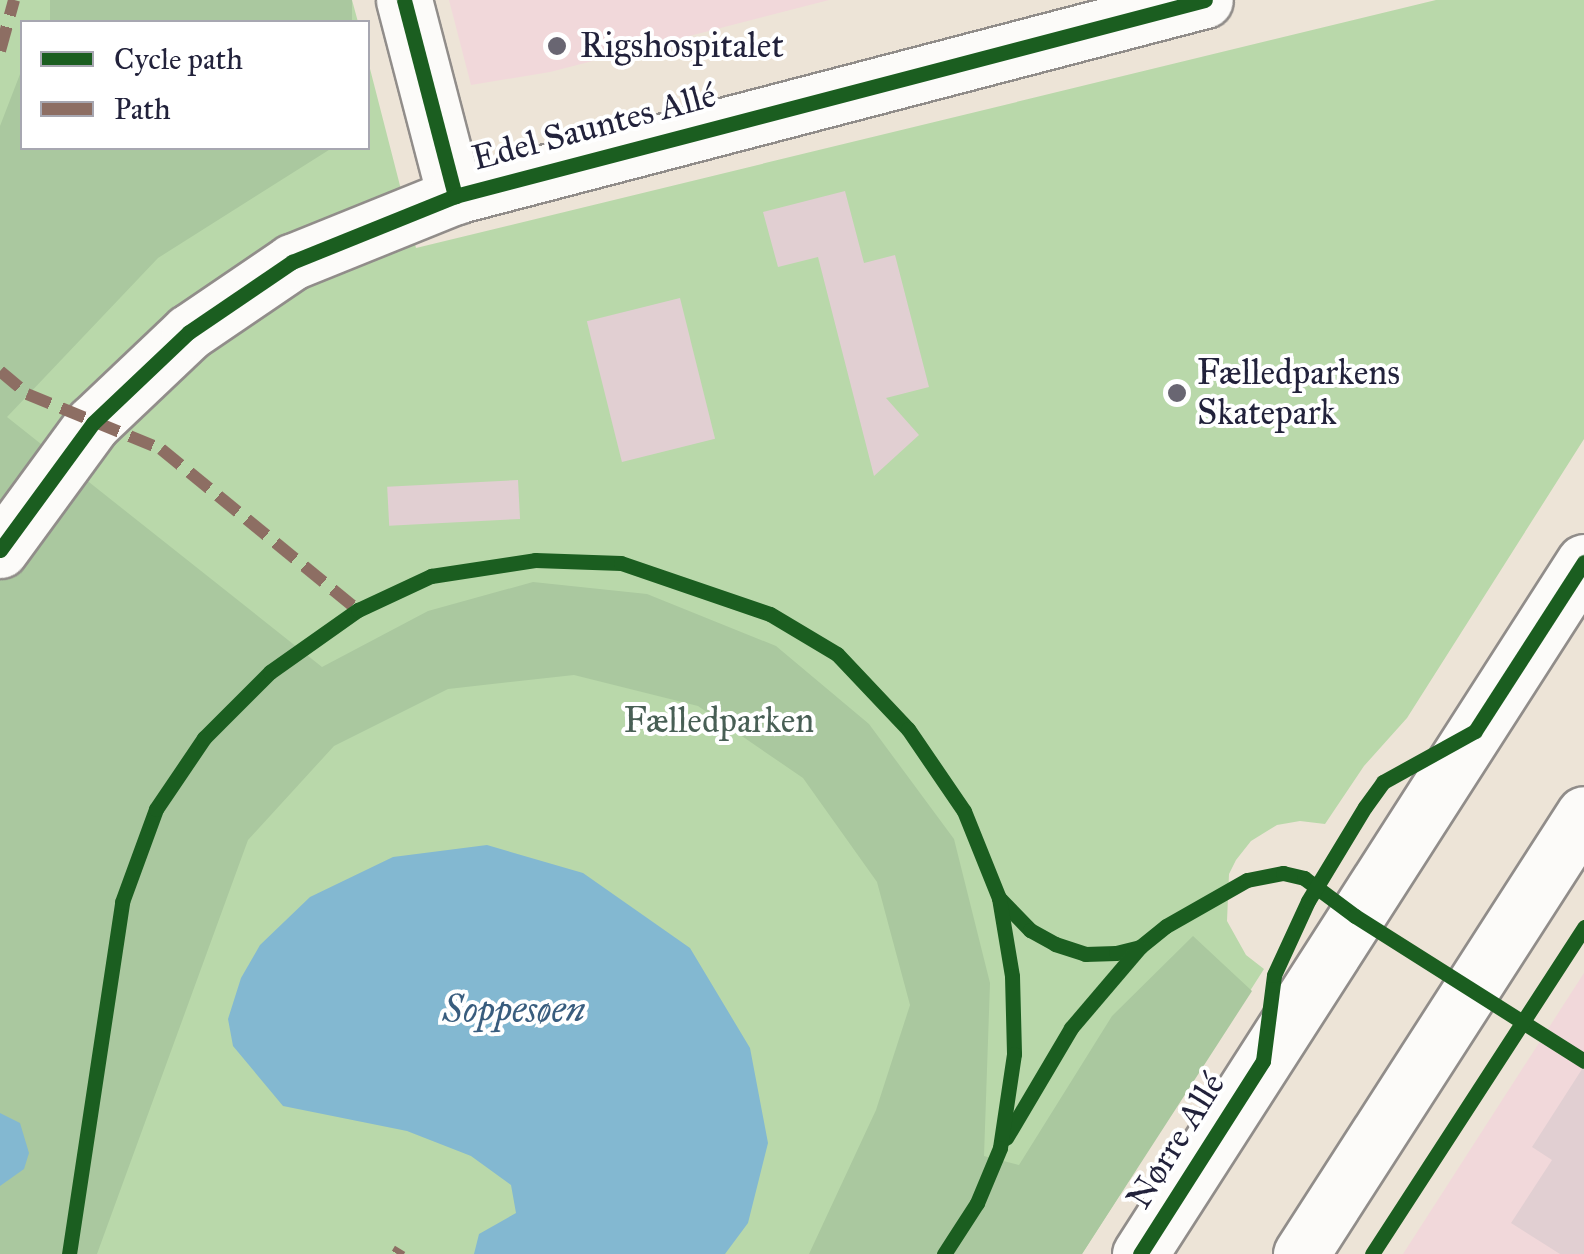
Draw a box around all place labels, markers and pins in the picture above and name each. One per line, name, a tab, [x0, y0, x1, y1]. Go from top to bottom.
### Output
place label: Rigshospitalet	[580, 25, 784, 67]
marker: Rigshospitalet	[544, 33, 570, 59]
place label: Fælledparkens Skatepark	[1197, 352, 1400, 434]
marker: Fælledparkens Skatepark	[1166, 382, 1188, 404]

